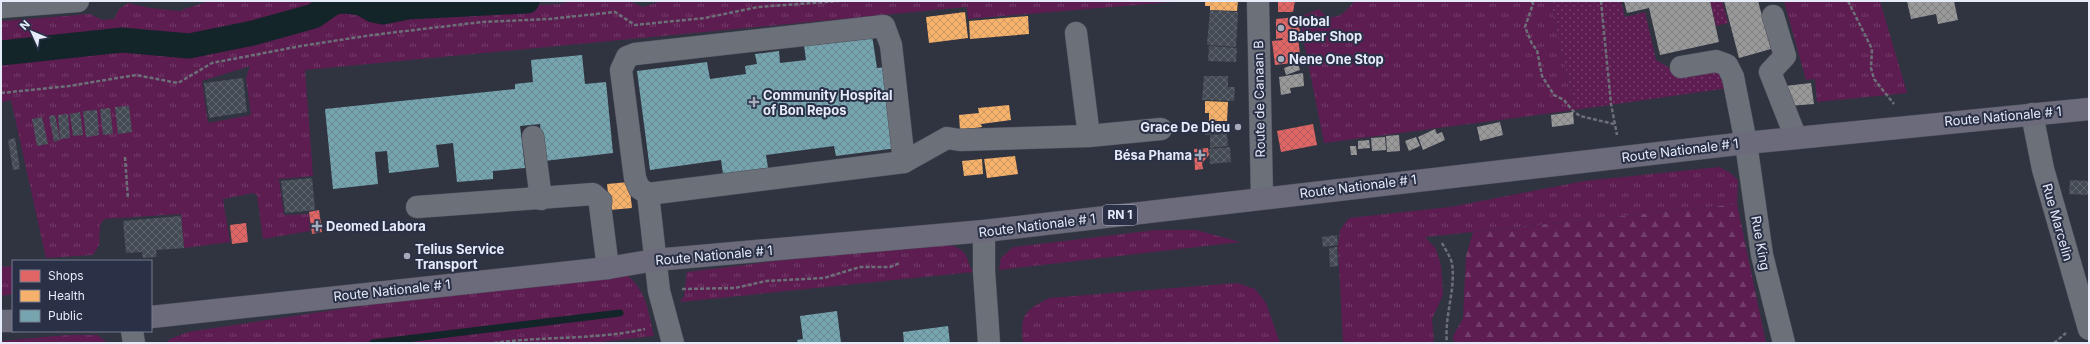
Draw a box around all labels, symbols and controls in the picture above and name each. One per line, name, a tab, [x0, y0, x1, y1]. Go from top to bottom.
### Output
north arrow	[12, 12, 52, 52]
place label: Global Baber Shop	[1289, 13, 1362, 44]
text: N	[17, 17, 33, 33]
marker: Global Baber Shop	[1276, 23, 1286, 33]
street label: Route de Canaan B	[1250, 40, 1268, 158]
place label: Nene One Stop	[1289, 51, 1384, 67]
marker: Nene One Stop	[1276, 54, 1286, 64]
place label: Community Hospital of Bon Repos	[763, 87, 893, 118]
marker: Community Hospital of Bon Repos	[748, 96, 760, 108]
street label: Route Nationale # 1	[1944, 103, 2062, 129]
place label: Grace De Dieu	[1140, 119, 1230, 135]
marker: Grace De Dieu	[1233, 122, 1243, 132]
street label: Route Nationale # 1	[1621, 135, 1739, 165]
place label: Bésa Phama	[1114, 147, 1192, 163]
marker: Bésa Phama	[1195, 150, 1205, 160]
street label: Route Nationale # 1	[1299, 171, 1417, 201]
street label: Rue Marcelin	[2039, 181, 2077, 263]
road number: RN 1	[1103, 205, 1137, 225]
street label: Route Nationale # 1	[978, 210, 1096, 240]
street label: Rue King	[1748, 215, 1774, 271]
place label: Deomed Labora	[326, 218, 426, 234]
marker: Deomed Labora	[311, 220, 323, 232]
place label: Telius Service Transport	[415, 241, 505, 272]
street label: Route Nationale # 1	[655, 242, 773, 268]
marker: Telius Service Transport	[402, 251, 412, 261]
legend	[12, 260, 152, 332]
text: Shops	[48, 268, 84, 283]
street label: Route Nationale # 1	[333, 276, 451, 304]
text: Health	[48, 288, 85, 303]
text: Public	[48, 308, 83, 323]

